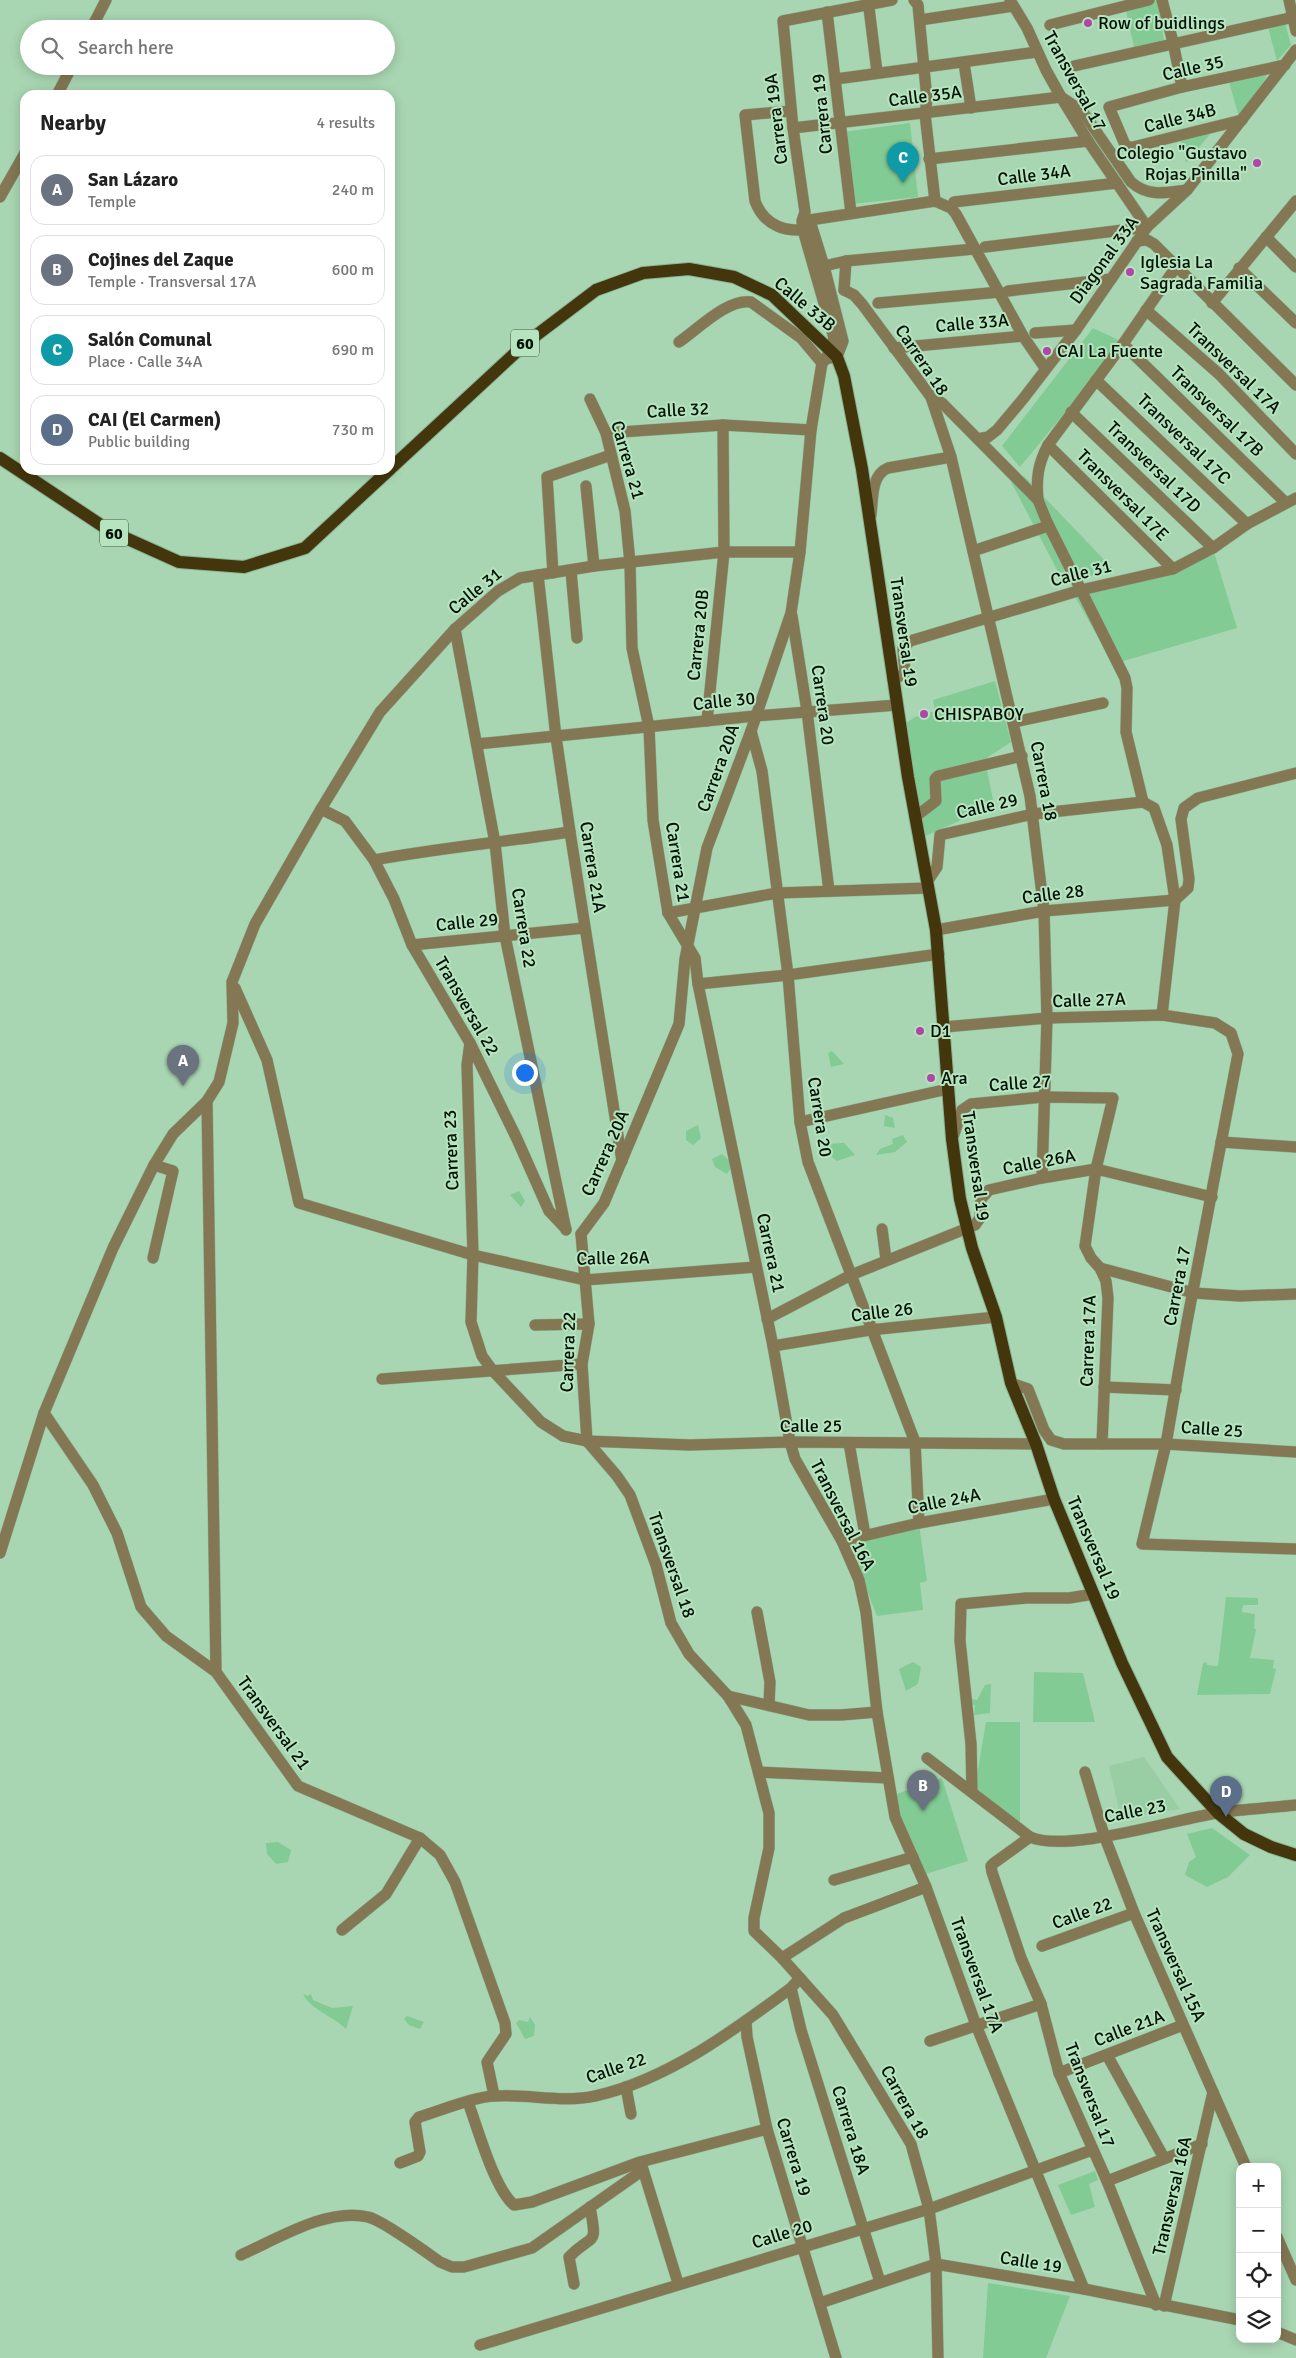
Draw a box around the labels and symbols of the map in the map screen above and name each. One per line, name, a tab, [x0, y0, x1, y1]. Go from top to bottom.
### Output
place label: Row of buidlings	[1098, 12, 1225, 34]
marker: Row of buidlings	[1082, 17, 1094, 29]
street label: Transversal 17	[1039, 27, 1111, 135]
street label: Calle 35	[1160, 50, 1226, 86]
street label: Carrera 19A	[759, 72, 793, 166]
street label: Carrera 19	[807, 73, 837, 155]
street label: Calle 35A	[887, 81, 963, 111]
street label: Calle 34B	[1142, 98, 1218, 138]
pin: C	[887, 142, 919, 183]
place label: Colegio "Gustavo Rojas Pinilla"	[1116, 142, 1247, 185]
marker: Colegio "Gustavo Rojas Pinilla"	[1251, 157, 1263, 169]
street label: Calle 34A	[996, 160, 1072, 190]
street label: Diagonal 33A	[1065, 212, 1143, 308]
place label: Iglesia La Sagrada Familia	[1140, 251, 1263, 294]
marker: Iglesia La Sagrada Familia	[1124, 266, 1136, 278]
street label: Calle 33B	[770, 272, 840, 336]
street label: Calle 33A	[934, 309, 1010, 337]
street label: Transversal 17A	[1183, 318, 1285, 418]
street label: Carrera 18	[890, 320, 954, 400]
road number: 60	[511, 329, 539, 356]
place label: CAI La Fuente	[1057, 340, 1163, 362]
marker: CAI La Fuente	[1041, 345, 1053, 357]
street label: Transversal 17B	[1166, 361, 1268, 461]
street label: Transversal 17C	[1133, 389, 1235, 489]
street label: Calle 32	[646, 397, 710, 423]
street label: Transversal 17D	[1102, 417, 1206, 517]
street label: Carrera 21	[606, 418, 650, 502]
street label: Transversal 17E	[1073, 445, 1173, 545]
road number: 60	[100, 520, 128, 546]
street label: Calle 31	[1048, 555, 1114, 591]
street label: Calle 31	[444, 563, 506, 619]
street label: Transversal 19	[885, 576, 923, 688]
street label: Carrera 20B	[682, 588, 714, 682]
street label: Carrera 20	[806, 663, 840, 747]
street label: Calle 30	[692, 687, 756, 715]
place label: CHISPABOY	[934, 703, 1024, 725]
marker: CHISPABOY	[918, 708, 930, 720]
street label: Carrera 20A	[692, 721, 744, 815]
street label: Carrera 18	[1025, 739, 1063, 823]
street label: Calle 29	[954, 788, 1020, 824]
street label: Carrera 21A	[575, 820, 611, 914]
street label: Carrera 21	[661, 820, 695, 904]
street label: Calle 28	[1021, 879, 1085, 909]
street label: Carrera 22	[507, 886, 541, 970]
street label: Calle 29	[435, 908, 499, 936]
street label: Transversal 22	[430, 953, 504, 1059]
street label: Calle 27A	[1052, 988, 1126, 1012]
place label: D1	[930, 1020, 951, 1042]
marker: D1	[914, 1025, 926, 1037]
pin: A	[167, 1045, 199, 1086]
your location	[512, 1060, 538, 1086]
place label: Ara	[941, 1067, 968, 1089]
street label: Calle 27	[988, 1070, 1052, 1096]
marker: Ara	[925, 1072, 937, 1084]
street label: Carrera 20	[803, 1075, 837, 1159]
street label: Carrera 20A	[576, 1107, 634, 1199]
street label: Carrera 23	[439, 1109, 463, 1191]
street label: Transversal 19	[957, 1110, 995, 1222]
street label: Calle 26A	[1001, 1144, 1077, 1180]
street label: Carrera 21	[752, 1211, 790, 1295]
street label: Carrera 17	[1158, 1244, 1196, 1328]
street label: Calle 26A	[576, 1246, 650, 1270]
street label: Carrera 17A	[1075, 1295, 1101, 1387]
street label: Calle 26	[850, 1297, 914, 1327]
street label: Carrera 22	[556, 1311, 580, 1393]
street label: Calle 25	[780, 1415, 842, 1437]
street label: Calle 25	[1180, 1416, 1244, 1442]
street label: Transversal 16A	[806, 1456, 880, 1574]
street label: Calle 24A	[906, 1483, 982, 1519]
street label: Transversal 19	[1062, 1493, 1126, 1603]
street label: Transversal 18	[644, 1509, 700, 1621]
street label: Transversal 21	[233, 1672, 315, 1774]
pin: B	[907, 1770, 939, 1811]
pin: D	[1210, 1776, 1242, 1817]
street label: Calle 23	[1102, 1794, 1168, 1828]
street label: Calle 22	[1049, 1892, 1115, 1934]
street label: Transversal 15A	[1141, 1905, 1211, 2025]
street label: Transversal 17A	[946, 1914, 1008, 2036]
street label: Calle 21A	[1091, 2005, 1167, 2051]
street label: Transversal 17	[1060, 2039, 1120, 2151]
street label: Calle 22	[583, 2047, 649, 2089]
street label: Carrera 18	[876, 2061, 934, 2143]
street label: Carrera 18A	[827, 2083, 875, 2177]
street label: Carrera 19	[772, 2115, 816, 2199]
street label: Transversal 16A	[1148, 2134, 1196, 2258]
street label: Calle 20	[749, 2214, 815, 2254]
street label: Calle 19	[998, 2246, 1064, 2278]

